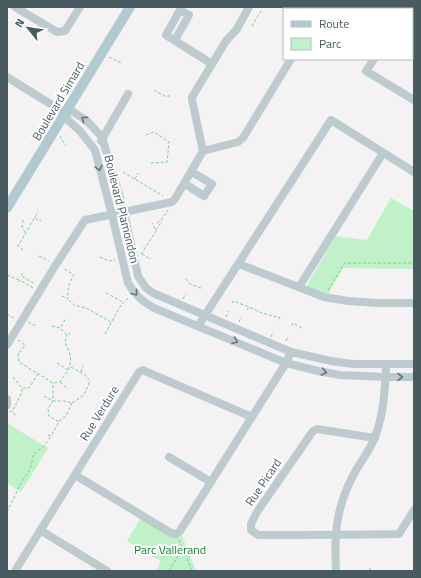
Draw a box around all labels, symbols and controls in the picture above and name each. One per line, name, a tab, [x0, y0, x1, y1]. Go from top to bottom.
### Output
north arrow	[8, 8, 48, 48]
legend	[283, 8, 413, 60]
text: Route	[319, 14, 349, 33]
text: N	[11, 16, 28, 30]
text: Parc	[319, 34, 341, 53]
street label: Boulevard Simard	[27, 58, 89, 144]
one-way arrow	[81, 117, 88, 124]
street label: Boulevard Plamondon	[99, 153, 145, 265]
one-way arrow	[95, 165, 103, 172]
one-way arrow	[130, 288, 137, 295]
one-way arrow	[231, 337, 238, 345]
one-way arrow	[321, 367, 327, 376]
one-way arrow	[397, 373, 403, 381]
street label: Rue Verdure	[75, 382, 123, 444]
street label: Rue Picard	[240, 454, 286, 510]
park label: Parc Vallerand	[134, 540, 206, 559]

